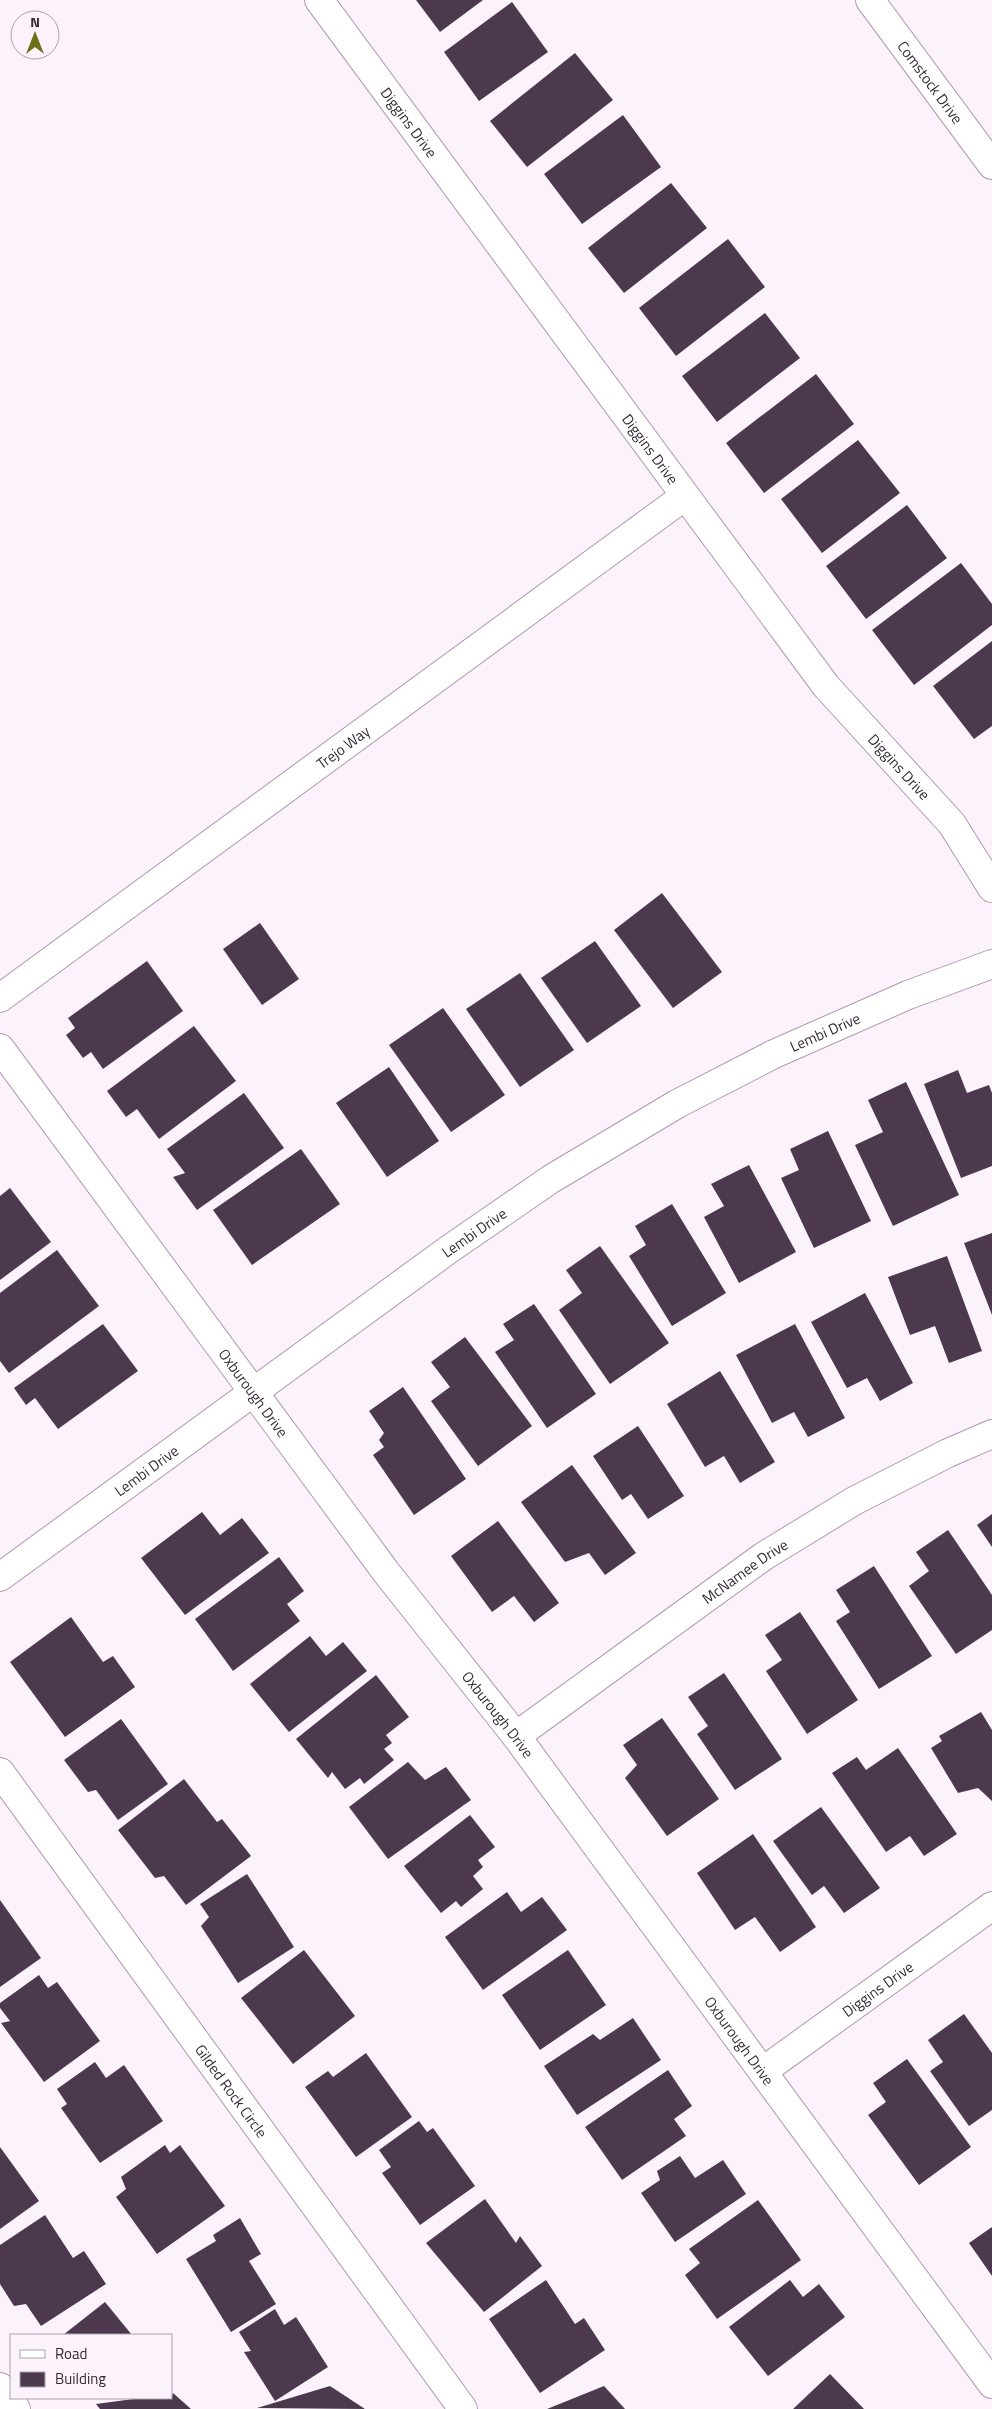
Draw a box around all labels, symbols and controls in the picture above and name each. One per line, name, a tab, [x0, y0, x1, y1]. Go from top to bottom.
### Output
north arrow	[10, 10, 60, 60]
text: N	[30, 11, 40, 32]
street label: Comstock Drive	[892, 36, 969, 128]
street label: Diggins Drive	[375, 82, 443, 162]
street label: Diggins Drive	[617, 409, 685, 489]
street label: Trejo Way	[311, 719, 374, 774]
street label: Diggins Drive	[863, 728, 936, 805]
street label: Lembi Drive	[786, 1006, 864, 1057]
street label: Lembi Drive	[436, 1202, 511, 1263]
street label: Oxburough Drive	[213, 1343, 294, 1442]
street label: Lembi Drive	[109, 1439, 183, 1502]
street label: McNamee Drive	[697, 1533, 792, 1609]
street label: Oxburough Drive	[457, 1666, 540, 1763]
street label: Diggins Drive	[837, 1955, 918, 2022]
street label: Oxburough Drive	[699, 1991, 780, 2090]
street label: Gilded Rock Circle	[190, 2039, 274, 2142]
legend	[10, 2334, 172, 2399]
text: Road	[55, 2342, 87, 2365]
text: Building	[55, 2367, 106, 2390]

